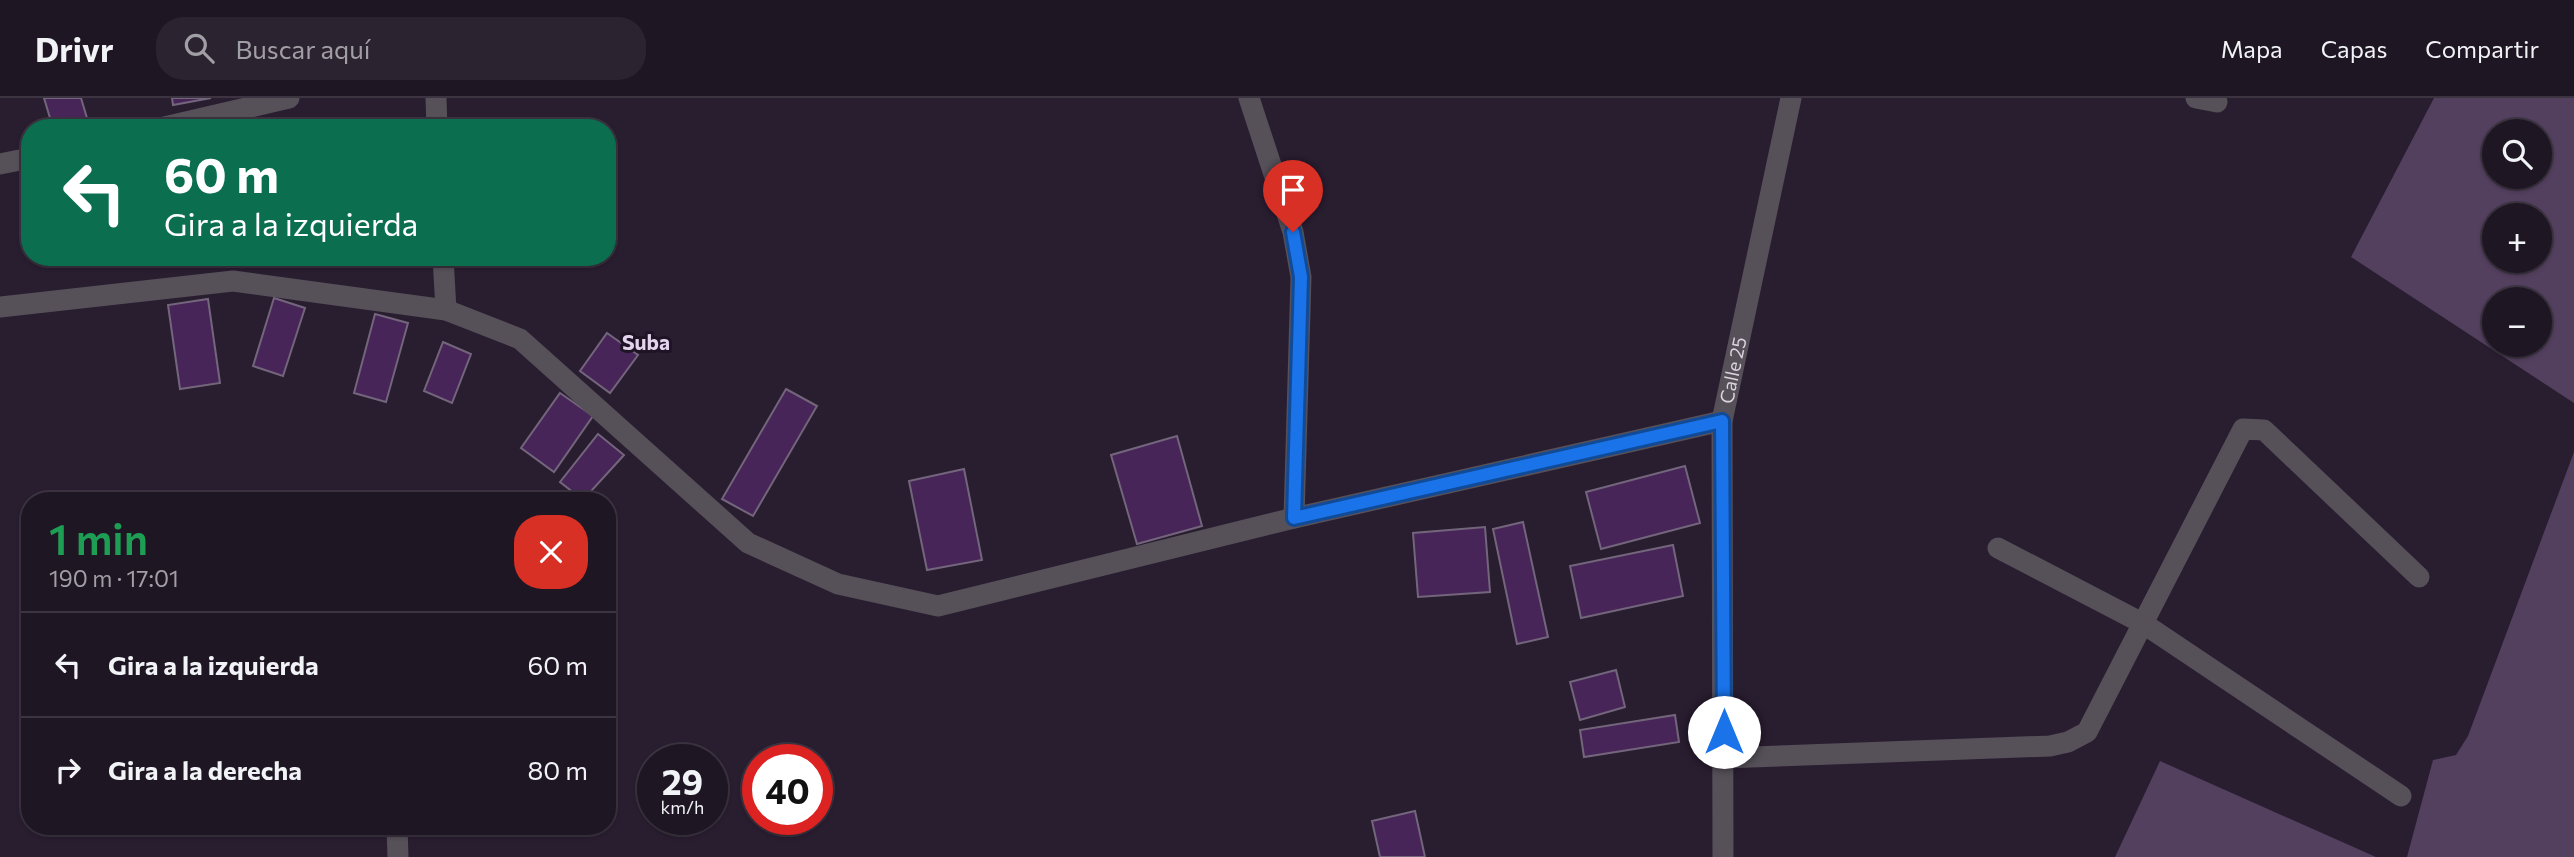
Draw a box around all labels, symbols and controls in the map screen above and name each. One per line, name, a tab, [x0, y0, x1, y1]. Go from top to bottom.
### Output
search box	[156, 17, 646, 80]
text: Drivr	[35, 28, 114, 69]
icon: search	[180, 29, 218, 67]
text: Buscar aquí	[236, 33, 371, 64]
text: Mapa	[2221, 34, 2283, 63]
text: Capas	[2321, 34, 2387, 63]
text: Compartir	[2425, 34, 2539, 63]
map controls	[2482, 119, 2552, 357]
button: search	[2482, 119, 2552, 189]
text: 60 m	[164, 143, 279, 203]
icon: left	[49, 147, 140, 238]
pin	[1263, 160, 1323, 232]
icon: arrive	[1274, 171, 1312, 209]
text: Gira a la izquierda	[164, 203, 418, 243]
button: +	[2482, 203, 2552, 273]
button: −	[2482, 287, 2552, 357]
district label: Suba	[622, 329, 670, 354]
street label: Calle 25	[1714, 335, 1751, 406]
text: 1 min	[49, 512, 148, 564]
button: close	[514, 515, 588, 589]
text: 190 m · 17:01	[49, 564, 179, 592]
icon: left	[49, 646, 87, 684]
text: Gira a la izquierda	[108, 649, 319, 680]
text: 60 m	[528, 649, 588, 680]
position arrow	[1687, 695, 1761, 769]
speed limit sign: 40	[742, 744, 833, 835]
icon: right	[49, 751, 87, 789]
text: Gira a la derecha	[108, 754, 302, 785]
text: 80 m	[528, 754, 588, 785]
text: 29	[662, 759, 703, 802]
text: km/h	[661, 796, 704, 818]

